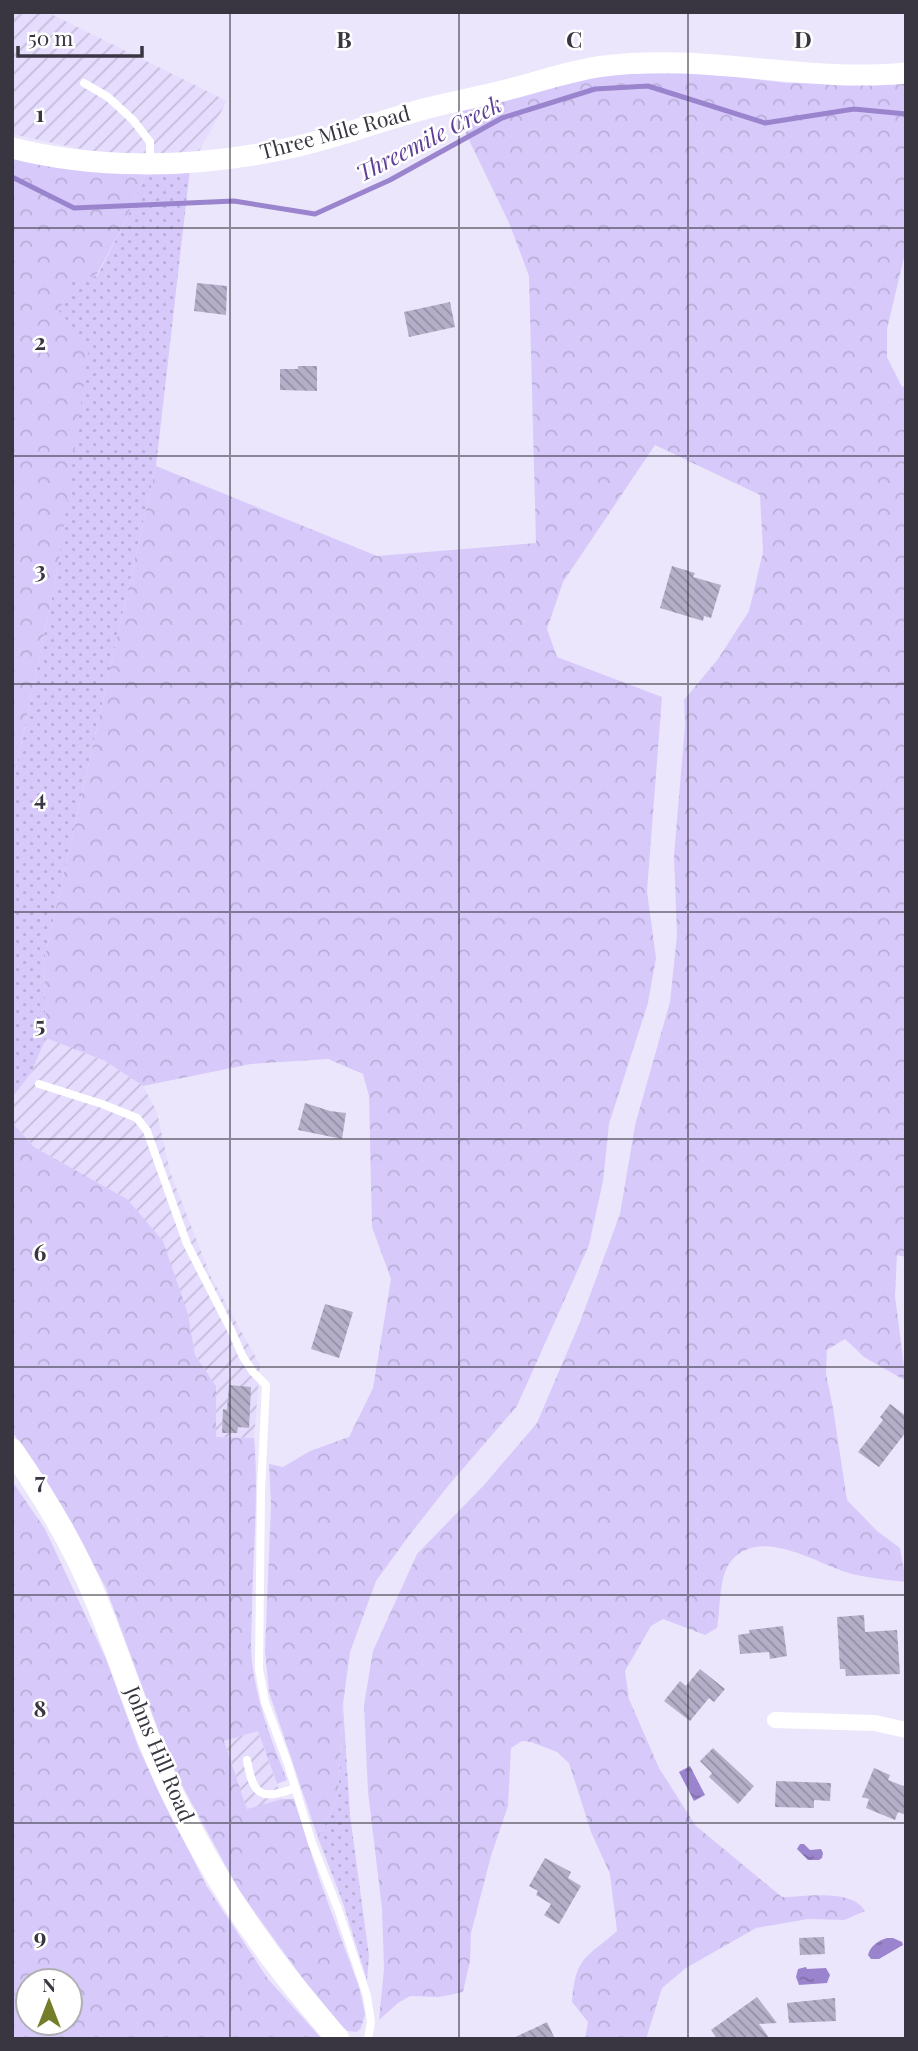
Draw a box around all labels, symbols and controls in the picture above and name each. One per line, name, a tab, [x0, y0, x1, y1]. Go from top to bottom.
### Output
scale bar	[18, 14, 142, 58]
text: 50 m	[28, 23, 74, 51]
text: B	[336, 23, 352, 54]
text: C	[566, 23, 582, 54]
text: D	[794, 23, 812, 54]
water label: Threemile Creek	[350, 87, 507, 188]
text: 1	[36, 97, 45, 128]
street label: Three Mile Road	[256, 98, 413, 165]
text: 2	[34, 325, 46, 356]
text: 3	[34, 553, 46, 584]
text: 4	[34, 781, 46, 812]
text: 5	[35, 1008, 45, 1039]
text: 6	[34, 1236, 47, 1267]
text: 7	[35, 1464, 46, 1495]
street label: Johns Hill Road	[119, 1680, 202, 1825]
text: 8	[34, 1692, 46, 1723]
text: 9	[34, 1920, 46, 1951]
north arrow	[14, 1967, 84, 2037]
text: N	[42, 1971, 56, 1997]

